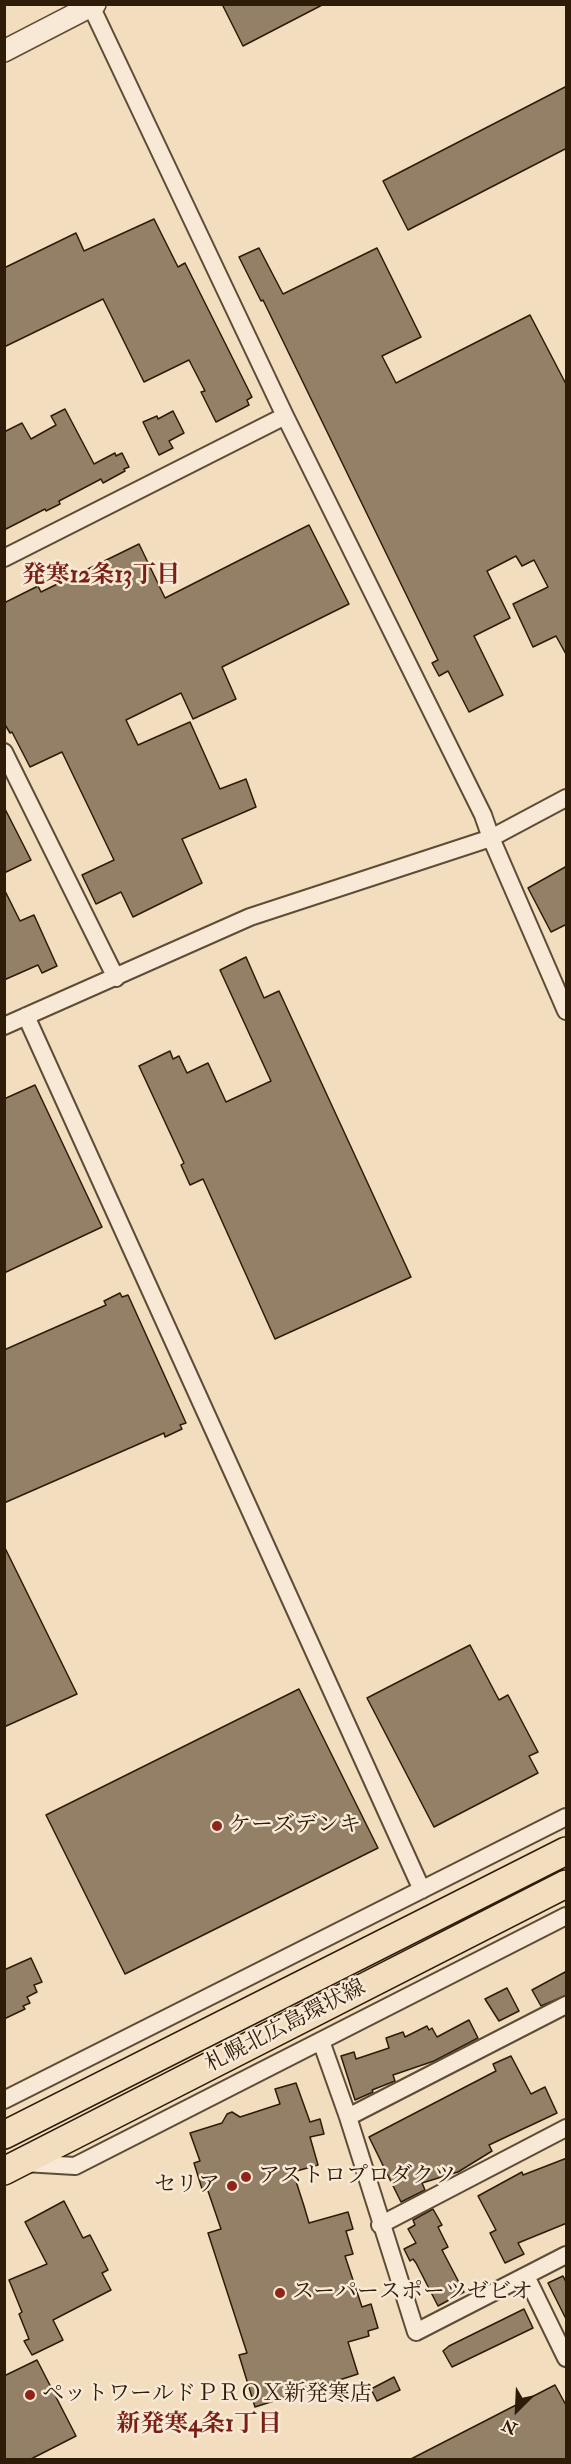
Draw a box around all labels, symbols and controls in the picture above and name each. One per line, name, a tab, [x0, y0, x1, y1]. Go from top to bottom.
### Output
district label: 発寒12条13丁目	[22, 563, 180, 591]
place label: ケーズデンキ	[229, 1813, 361, 1839]
marker: ケーズデンキ	[210, 1819, 224, 1833]
street label: 札幌北広島環状線	[202, 1975, 370, 2079]
place label: アストロプロダクツ	[258, 2164, 456, 2190]
marker: アストロプロダクツ	[239, 2170, 253, 2184]
place label: セリア	[154, 2173, 220, 2199]
marker: セリア	[225, 2179, 239, 2193]
place label: スーパースポーツゼビオ	[292, 2280, 533, 2306]
marker: スーパースポーツゼビオ	[273, 2286, 287, 2300]
north arrow	[487, 2380, 547, 2440]
place label: ペットワールドＰＲＯＸ新発寒店	[42, 2382, 372, 2408]
marker: ペットワールドＰＲＯＸ新発寒店	[23, 2388, 37, 2402]
district label: 新発寒4条1丁目	[116, 2412, 282, 2440]
text: N	[499, 2414, 520, 2438]

